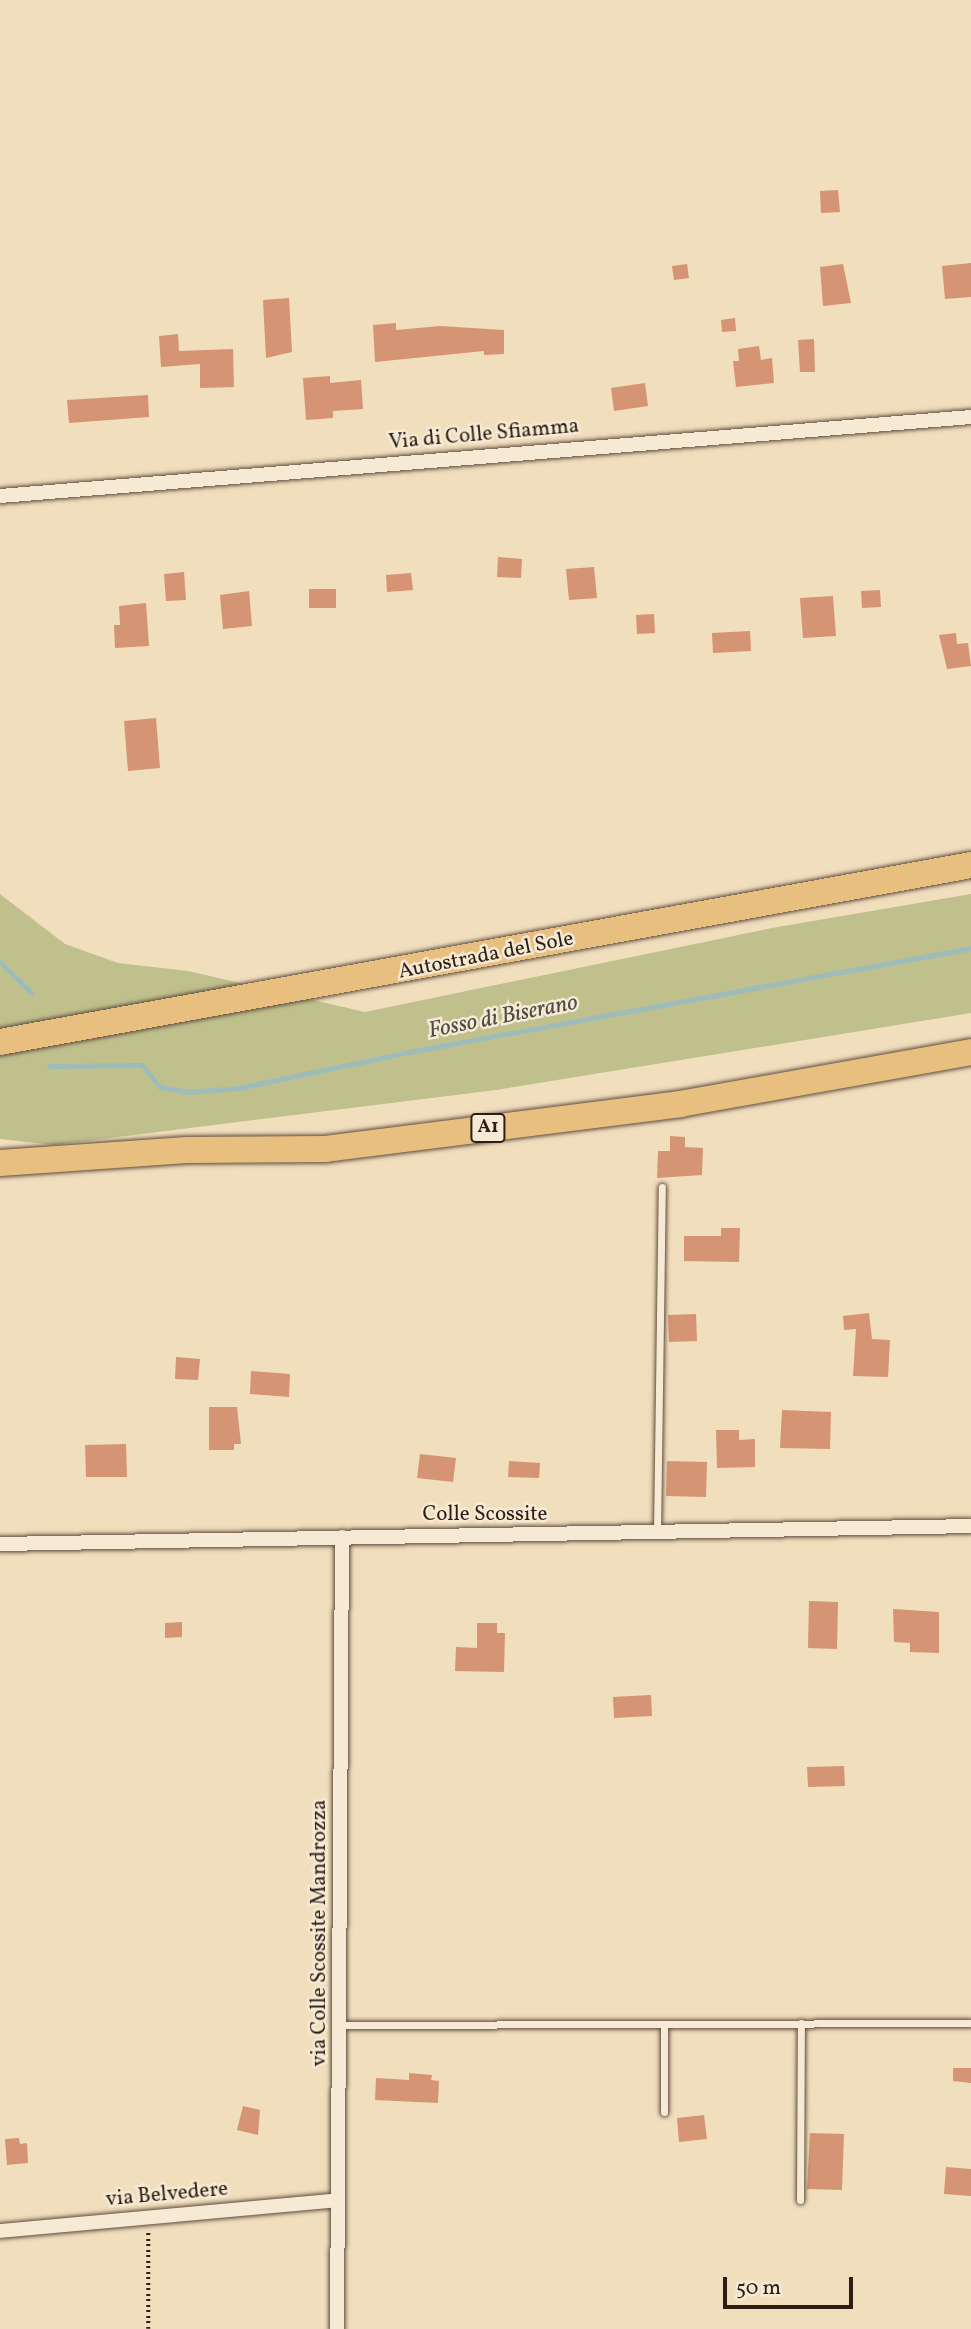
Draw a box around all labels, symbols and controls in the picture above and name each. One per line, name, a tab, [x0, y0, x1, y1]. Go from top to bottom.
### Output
street label: Via di Colle Sfiamma	[388, 414, 580, 456]
street label: Autostrada del Sole	[396, 927, 576, 985]
water label: Fosso di Biserano	[426, 989, 580, 1045]
road number: A1	[469, 1112, 507, 1144]
street label: Colle Scossite	[423, 1502, 547, 1528]
street label: via Colle Scossite Mandrozza	[307, 1799, 333, 2067]
street label: via Belvedere	[105, 2177, 229, 2213]
scale bar	[726, 2262, 856, 2306]
text: 50 m	[736, 2274, 781, 2303]

